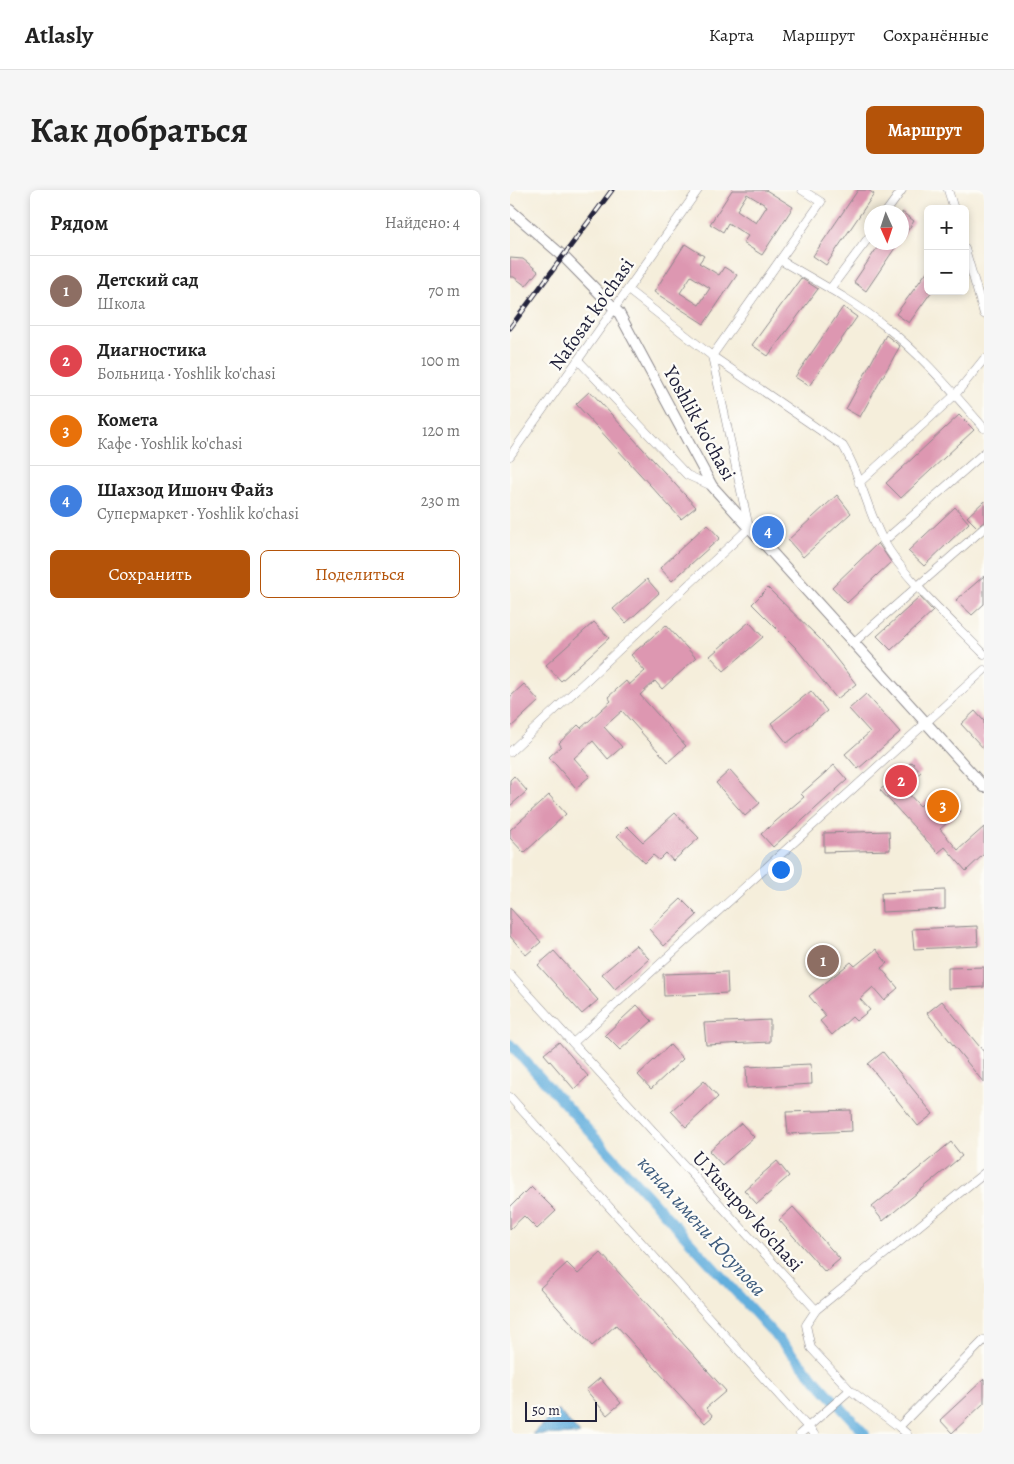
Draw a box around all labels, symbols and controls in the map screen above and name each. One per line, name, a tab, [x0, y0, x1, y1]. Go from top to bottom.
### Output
text: Atlasly	[25, 19, 93, 51]
text: Карта	[709, 23, 754, 47]
text: Маршрут	[782, 23, 855, 47]
text: Сохранённые	[883, 23, 989, 47]
text: Как добраться	[30, 106, 248, 154]
button: Маршрут	[866, 106, 984, 154]
north arrow	[864, 205, 909, 250]
map controls	[924, 205, 969, 295]
button: +	[924, 205, 969, 250]
text: Рядом	[50, 209, 108, 237]
text: Найдено: 4	[385, 212, 460, 234]
button: −	[924, 250, 969, 295]
street label: Nafosat ko'chasi	[543, 253, 640, 376]
text: Детский сад	[97, 267, 199, 293]
text: 1	[63, 280, 69, 302]
text: 70 m	[428, 280, 460, 302]
text: Школа	[97, 293, 145, 315]
text: Диагностика	[97, 337, 207, 363]
text: 2	[62, 350, 70, 372]
text: 100 m	[421, 350, 460, 372]
street label: Yoshlik ko'chasi	[656, 360, 742, 485]
text: Больница · Yoshlik ko'chasi	[97, 363, 276, 385]
text: Комета	[97, 407, 158, 433]
text: 3	[63, 420, 69, 442]
text: 120 m	[422, 420, 460, 442]
text: Кафе · Yoshlik ko'chasi	[97, 433, 243, 455]
text: Шахзод Ишонч Файз	[97, 477, 274, 503]
text: 4	[62, 490, 70, 512]
text: 230 m	[421, 490, 460, 512]
text: Супермаркет · Yoshlik ko'chasi	[97, 503, 299, 525]
pin: 4	[752, 513, 784, 551]
button: Сохранить	[50, 550, 250, 598]
button: Поделиться	[260, 550, 460, 598]
pin: 2	[885, 762, 917, 800]
pin: 3	[927, 787, 959, 825]
your location	[768, 857, 794, 883]
pin: 1	[807, 942, 839, 980]
street label: U.Yusupov ko'chasi	[686, 1145, 809, 1278]
water label: канал имени Юсупова	[631, 1150, 773, 1303]
scale bar	[525, 1399, 598, 1422]
text: 50 m	[532, 1401, 560, 1420]

